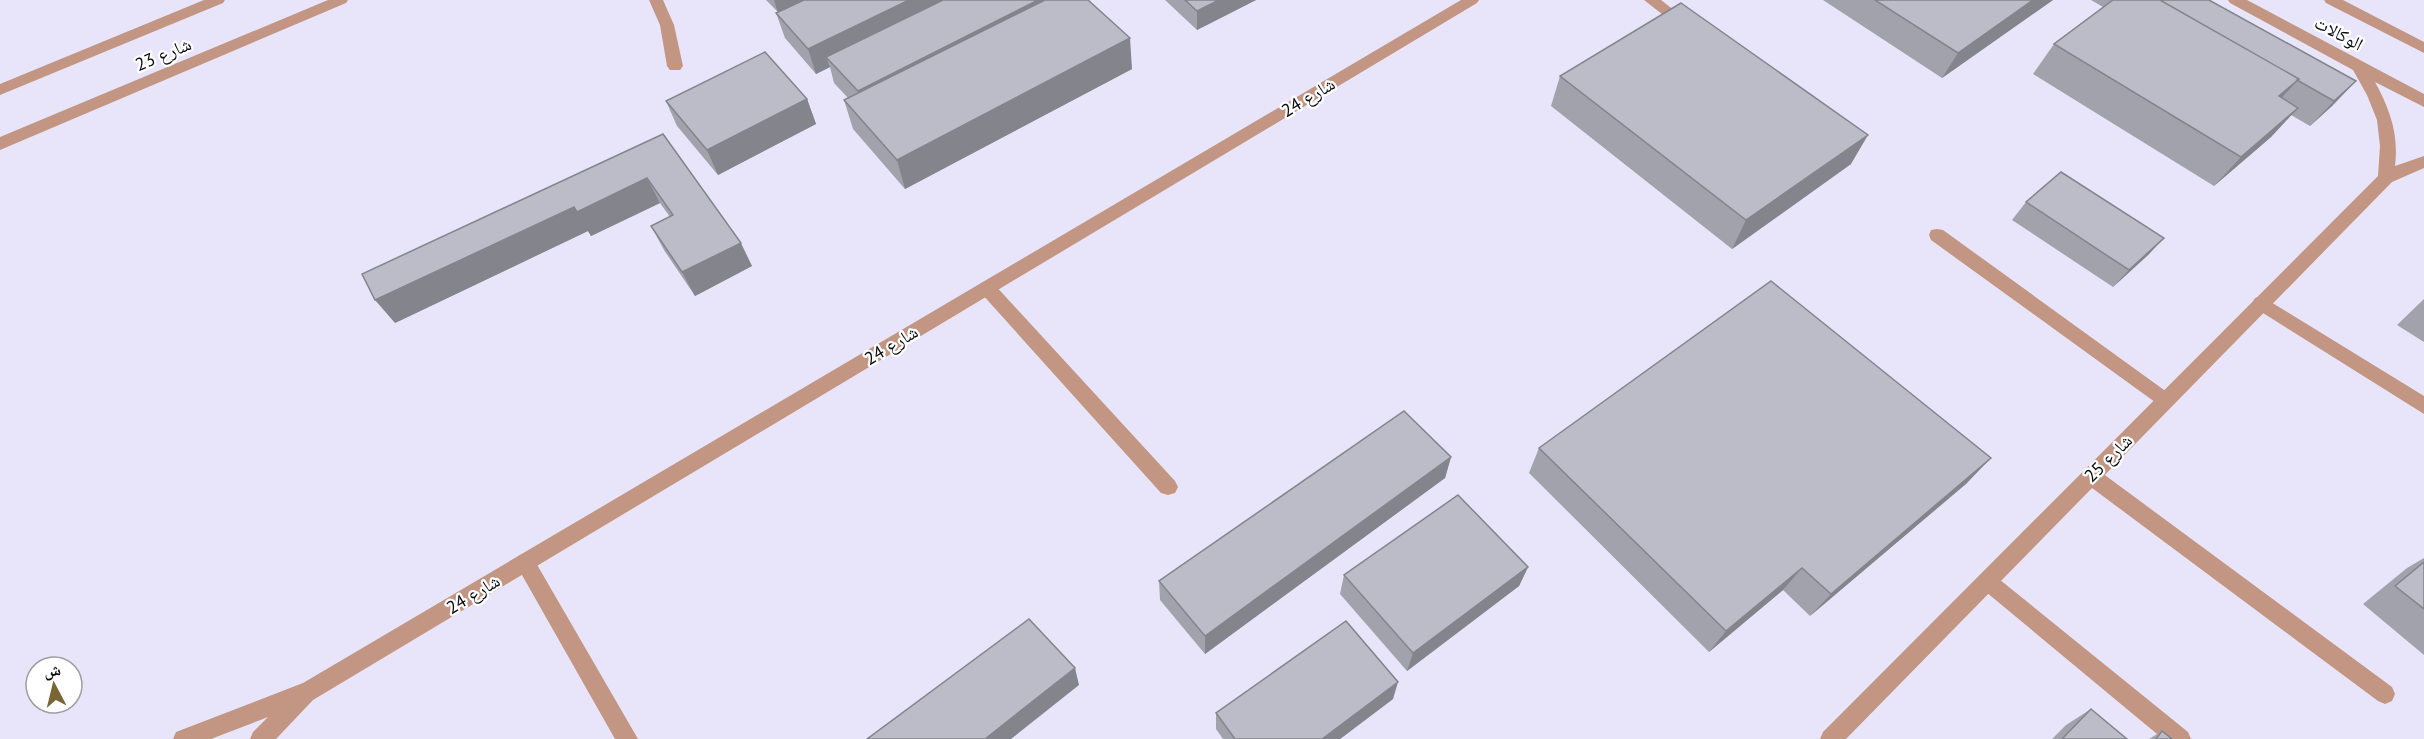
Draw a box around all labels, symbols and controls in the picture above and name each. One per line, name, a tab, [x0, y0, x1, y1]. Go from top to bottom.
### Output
street label: الوكالات	[2311, 11, 2367, 55]
street label: شارع 23	[132, 32, 194, 76]
street label: شارع 24	[1277, 72, 1339, 122]
street label: شارع 24	[860, 320, 922, 370]
street label: شارع 25	[2079, 429, 2137, 487]
street label: شارع 24	[442, 569, 504, 619]
north arrow	[24, 655, 84, 715]
text: ش	[43, 659, 62, 681]

